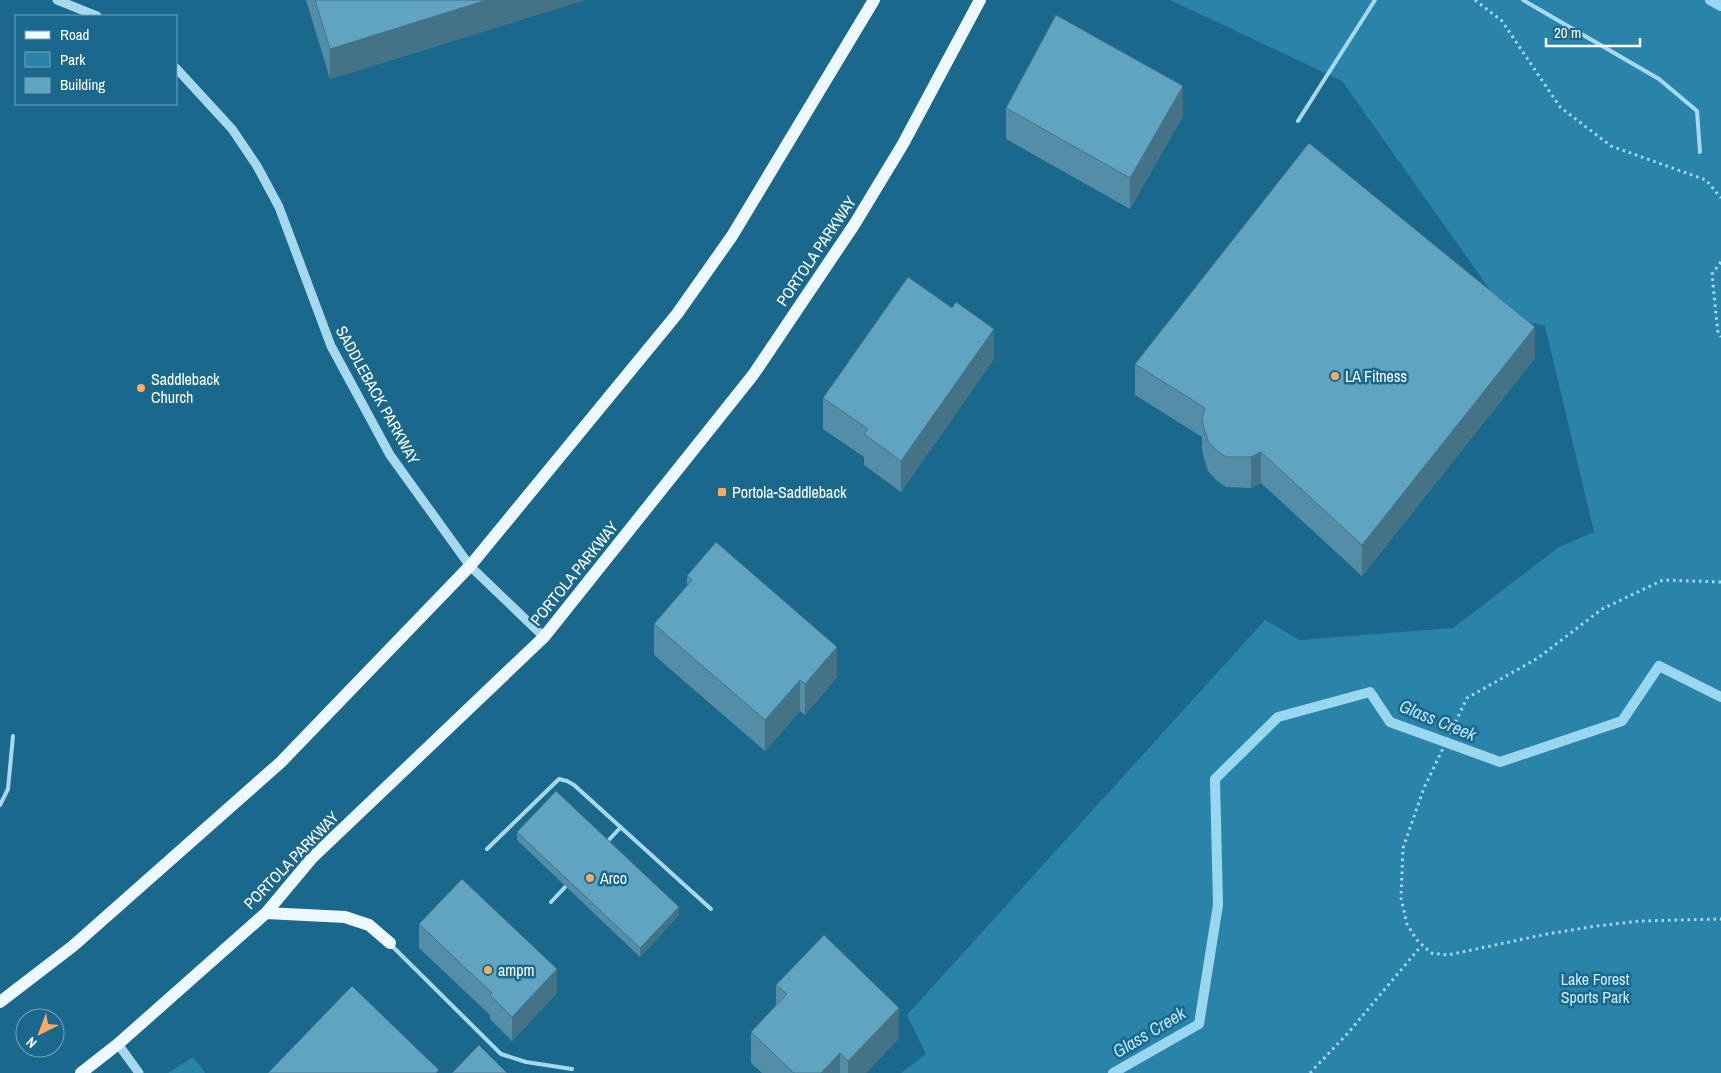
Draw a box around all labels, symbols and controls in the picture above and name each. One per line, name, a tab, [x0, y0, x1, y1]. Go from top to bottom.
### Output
legend	[15, 15, 178, 105]
scale bar	[1546, 15, 1640, 47]
text: 20 m	[1554, 22, 1581, 43]
text: Road	[60, 24, 89, 45]
text: Park	[60, 49, 86, 70]
text: Building	[60, 74, 105, 95]
street label: PORTOLA PARKWAY	[771, 191, 861, 310]
street label: SADDLEBACK PARKWAY	[331, 322, 425, 468]
place label: LA Fitness	[1345, 365, 1407, 387]
place label: Saddleback Church	[151, 368, 220, 408]
marker: LA Fitness	[1329, 370, 1341, 382]
marker: Saddleback Church	[135, 382, 147, 394]
place label: Portola-Saddleback	[732, 481, 847, 503]
marker: Portola-Saddleback	[716, 486, 728, 498]
street label: PORTOLA PARKWAY	[525, 516, 623, 630]
water label: Glass Creek	[1396, 693, 1481, 747]
street label: PORTOLA PARKWAY	[238, 806, 344, 914]
place label: Arco	[599, 867, 627, 889]
marker: Arco	[584, 872, 596, 884]
place label: ampm	[498, 959, 534, 981]
marker: ampm	[482, 964, 494, 976]
park label: Lake Forest Sports Park	[1561, 968, 1630, 1008]
water label: Glass Creek	[1108, 1000, 1191, 1064]
north arrow	[15, 1008, 65, 1058]
text: N	[22, 1033, 40, 1052]

